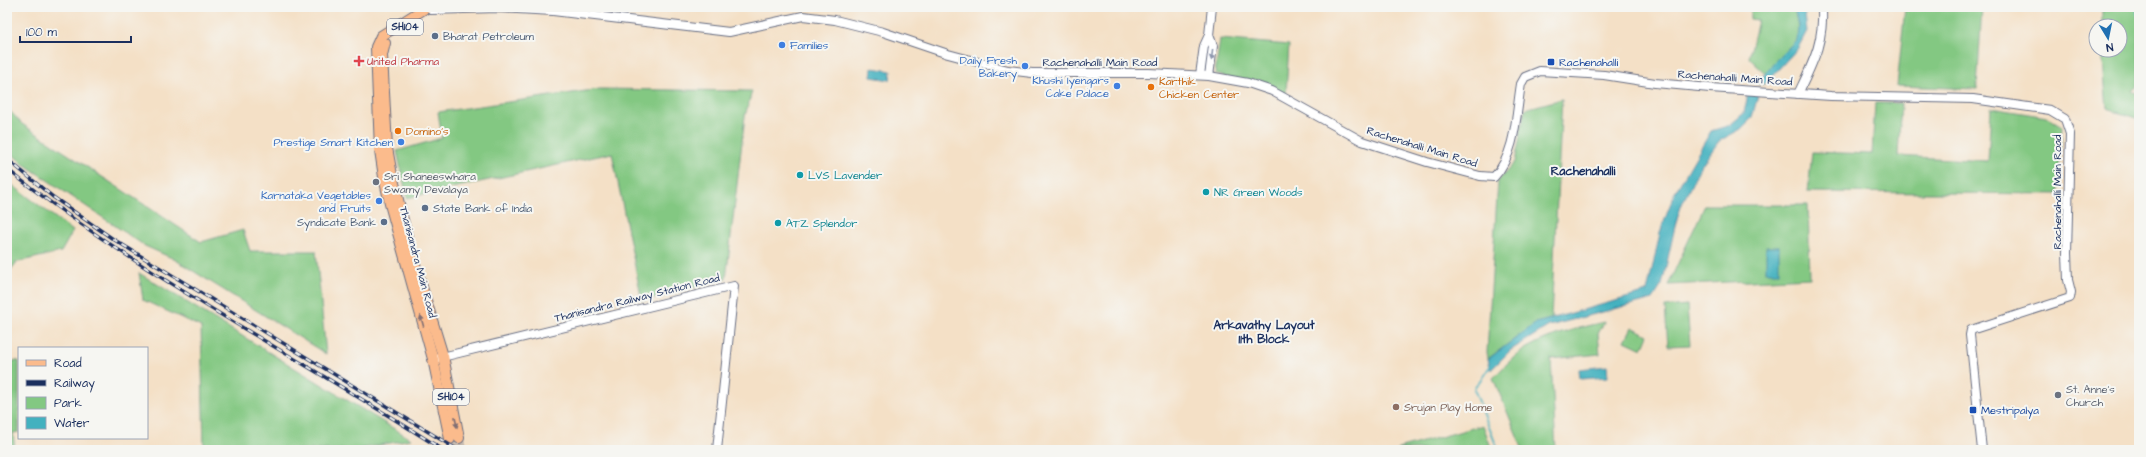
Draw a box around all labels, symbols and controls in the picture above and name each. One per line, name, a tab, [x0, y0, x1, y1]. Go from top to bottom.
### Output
scale bar	[20, 18, 131, 44]
north arrow	[2088, 18, 2128, 58]
road number: SH104	[387, 19, 423, 35]
text: 100 m	[26, 24, 57, 41]
place label: Bharat Petroleum	[443, 29, 534, 44]
marker: Bharat Petroleum	[430, 31, 440, 41]
place label: Families	[790, 38, 829, 53]
text: N	[2105, 39, 2114, 55]
marker: Families	[777, 40, 787, 50]
one-way arrow	[1209, 49, 1215, 61]
place label: Daily Fresh Bakery	[960, 53, 1018, 82]
place label: United Pharma	[367, 54, 439, 69]
street label: Rachenahalli Main Road	[1043, 55, 1158, 70]
place label: Rachenahalli	[1559, 55, 1618, 70]
marker: United Pharma	[354, 56, 364, 66]
marker: Rachenahalli	[1546, 57, 1556, 67]
marker: Daily Fresh Bakery	[1020, 61, 1030, 71]
street label: Rachenahalli Main Road	[1677, 67, 1793, 90]
place label: Khushi Iyengars Cake Palace	[1032, 73, 1109, 101]
place label: Karthik Chicken Center	[1159, 74, 1239, 102]
marker: Khushi Iyengars Cake Palace	[1112, 81, 1122, 91]
marker: Karthik Chicken Center	[1146, 82, 1156, 92]
street label: Rachenahalli Main Road	[1365, 123, 1480, 171]
place label: Domino's	[406, 124, 449, 139]
marker: Domino's	[393, 126, 403, 136]
street label: Rachenahalli Main Road	[2050, 134, 2065, 250]
place label: Prestige Smart Kitchen	[274, 135, 393, 151]
marker: Prestige Smart Kitchen	[396, 137, 406, 147]
district label: Rachenahalli	[1551, 163, 1615, 180]
place label: LVS Lavender	[808, 168, 882, 183]
place label: Sri Shaneeswhara Swamy Devalaya	[384, 169, 476, 198]
marker: LVS Lavender	[795, 170, 805, 180]
marker: Sri Shaneeswhara Swamy Devalaya	[371, 177, 381, 187]
place label: NR Green Woods	[1214, 185, 1303, 200]
marker: NR Green Woods	[1201, 187, 1211, 197]
place label: Karnataka Vegetables and Fruits	[261, 188, 371, 216]
marker: Karnataka Vegetables and Fruits	[374, 196, 384, 206]
place label: State Bank of India	[433, 201, 533, 216]
marker: State Bank of India	[420, 203, 430, 213]
street label: Thanisandra Main Road	[396, 205, 440, 320]
place label: Syndicate Bank	[297, 215, 376, 231]
place label: ATZ Splendor	[786, 216, 857, 231]
marker: Syndicate Bank	[379, 217, 389, 227]
marker: ATZ Splendor	[773, 218, 783, 228]
street label: Thanisandra Railway Station Road	[553, 270, 722, 327]
one-way arrow	[419, 315, 425, 327]
district label: Arkavathy Layout 11th Block	[1214, 317, 1315, 348]
legend	[18, 347, 148, 439]
text: Road	[54, 355, 82, 372]
text: Railway	[54, 375, 95, 393]
place label: St. Anne's Church	[2066, 382, 2115, 410]
road number: SH104	[433, 389, 469, 405]
marker: St. Anne's Church	[2053, 390, 2063, 400]
text: Park	[54, 395, 82, 412]
place label: Srujan Play Home	[1404, 400, 1492, 416]
marker: Srujan Play Home	[1391, 402, 1401, 412]
place label: Mestripalya	[1981, 403, 2039, 419]
marker: Mestripalya	[1968, 405, 1978, 415]
text: Water	[54, 415, 90, 432]
one-way arrow	[453, 416, 459, 428]

